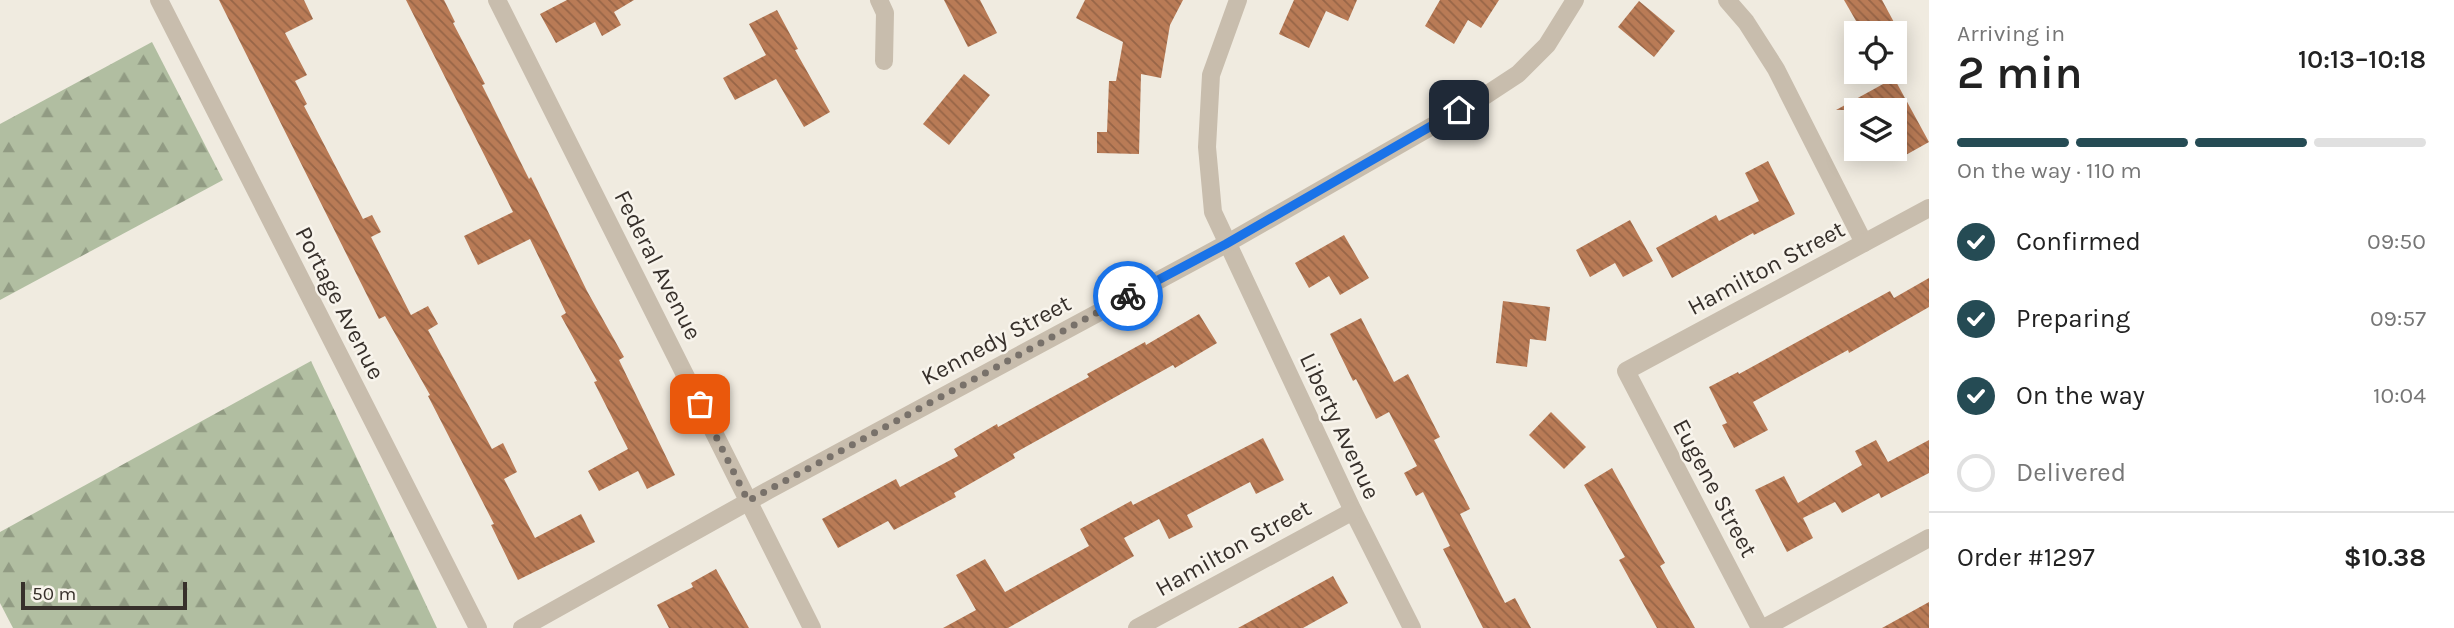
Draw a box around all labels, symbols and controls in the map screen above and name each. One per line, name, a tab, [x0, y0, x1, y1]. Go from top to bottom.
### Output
text: Arriving in	[1957, 20, 2065, 47]
map controls	[1844, 21, 1907, 161]
button: locate	[1844, 21, 1907, 84]
text: 10:13–10:18	[2298, 44, 2426, 75]
text: 2 min	[1957, 46, 2083, 100]
pin	[1429, 80, 1489, 140]
icon: home	[1440, 91, 1478, 129]
button: layers	[1844, 98, 1907, 161]
text: On the way · 110 m	[1957, 157, 2142, 184]
street label: Federal Avenue	[608, 186, 708, 344]
street label: Hamilton Street	[1683, 215, 1849, 321]
street label: Portage Avenue	[289, 222, 391, 384]
icon: check	[1957, 223, 1995, 261]
text: Confirmed	[2016, 226, 2141, 257]
text: 09:50	[2367, 228, 2426, 255]
courier	[1093, 261, 1163, 331]
icon: bike	[1109, 277, 1147, 315]
street label: Kennedy Street	[917, 289, 1075, 391]
icon: check	[1957, 300, 1995, 338]
text: Preparing	[2016, 303, 2130, 334]
text: 09:57	[2370, 305, 2426, 332]
street label: Liberty Avenue	[1294, 348, 1386, 504]
pin	[670, 374, 730, 434]
icon: check	[1957, 377, 1995, 415]
text: On the way	[2016, 380, 2145, 411]
text: 10:04	[2373, 382, 2426, 409]
icon: bag	[681, 385, 719, 423]
street label: Eugene Street	[1667, 414, 1763, 562]
text: Delivered	[2016, 457, 2126, 488]
street label: Hamilton Street	[1150, 494, 1316, 602]
text: Order #1297	[1957, 542, 2095, 573]
text: $10.38	[2344, 542, 2426, 573]
scale bar	[21, 579, 187, 611]
text: 50 m	[32, 583, 76, 605]

